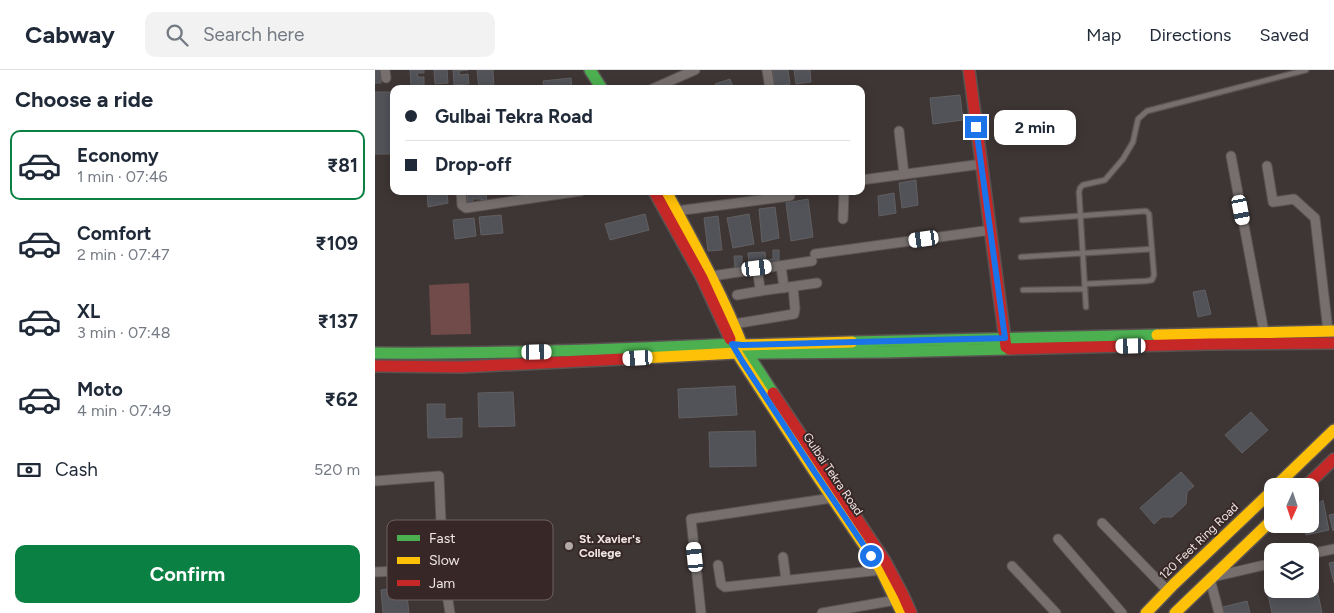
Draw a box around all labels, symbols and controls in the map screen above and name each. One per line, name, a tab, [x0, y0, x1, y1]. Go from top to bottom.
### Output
search box	[145, 12, 495, 57]
text: Cabway	[25, 20, 115, 49]
icon: search	[163, 21, 191, 49]
text: Search here	[203, 23, 304, 46]
text: Map	[1086, 24, 1121, 46]
text: Directions	[1149, 24, 1231, 46]
text: Saved	[1259, 24, 1309, 46]
text: Choose a ride	[15, 86, 153, 113]
text: Gulbai Tekra Road	[435, 105, 593, 128]
callout: 2 min	[993, 110, 1076, 144]
route end	[965, 116, 987, 138]
text: 2 min	[1015, 118, 1055, 137]
icon: car	[17, 143, 62, 188]
text: Economy	[77, 144, 159, 167]
text: Drop-off	[435, 153, 512, 176]
text: ₹81	[327, 154, 358, 177]
text: 1 min · 07:46	[77, 167, 168, 186]
car	[1230, 194, 1251, 226]
icon: car	[17, 221, 62, 266]
text: Comfort	[77, 222, 152, 245]
car	[908, 229, 939, 249]
text: ₹109	[315, 232, 358, 255]
text: 2 min · 07:47	[77, 245, 170, 264]
car	[741, 259, 772, 277]
icon: car	[17, 299, 62, 344]
text: XL	[77, 300, 100, 323]
text: ₹137	[317, 310, 358, 333]
text: 3 min · 07:48	[77, 323, 171, 342]
car	[1115, 338, 1146, 354]
car	[521, 344, 552, 360]
car	[622, 350, 653, 366]
icon: car	[17, 377, 62, 422]
text: Moto	[77, 378, 123, 401]
text: ₹62	[325, 388, 358, 411]
text: 4 min · 07:49	[77, 401, 171, 420]
street label: Gulbai Tekra Road	[800, 430, 866, 518]
icon: cash	[15, 456, 43, 484]
text: Cash	[55, 458, 98, 481]
text: 520 m	[314, 460, 360, 479]
north arrow	[1264, 478, 1319, 532]
map controls	[1264, 478, 1319, 598]
street label: 120 Feet Ring Road	[1157, 500, 1241, 582]
legend	[387, 520, 553, 600]
text: Fast	[429, 530, 455, 547]
place label: St. Xavier's College	[579, 532, 641, 560]
marker: St. Xavier's College	[563, 540, 575, 552]
car	[685, 541, 704, 573]
button: layers	[1264, 543, 1319, 598]
button: Confirm	[15, 545, 360, 603]
route start	[860, 545, 882, 567]
text: Slow	[429, 552, 460, 569]
text: Jam	[429, 575, 455, 592]

